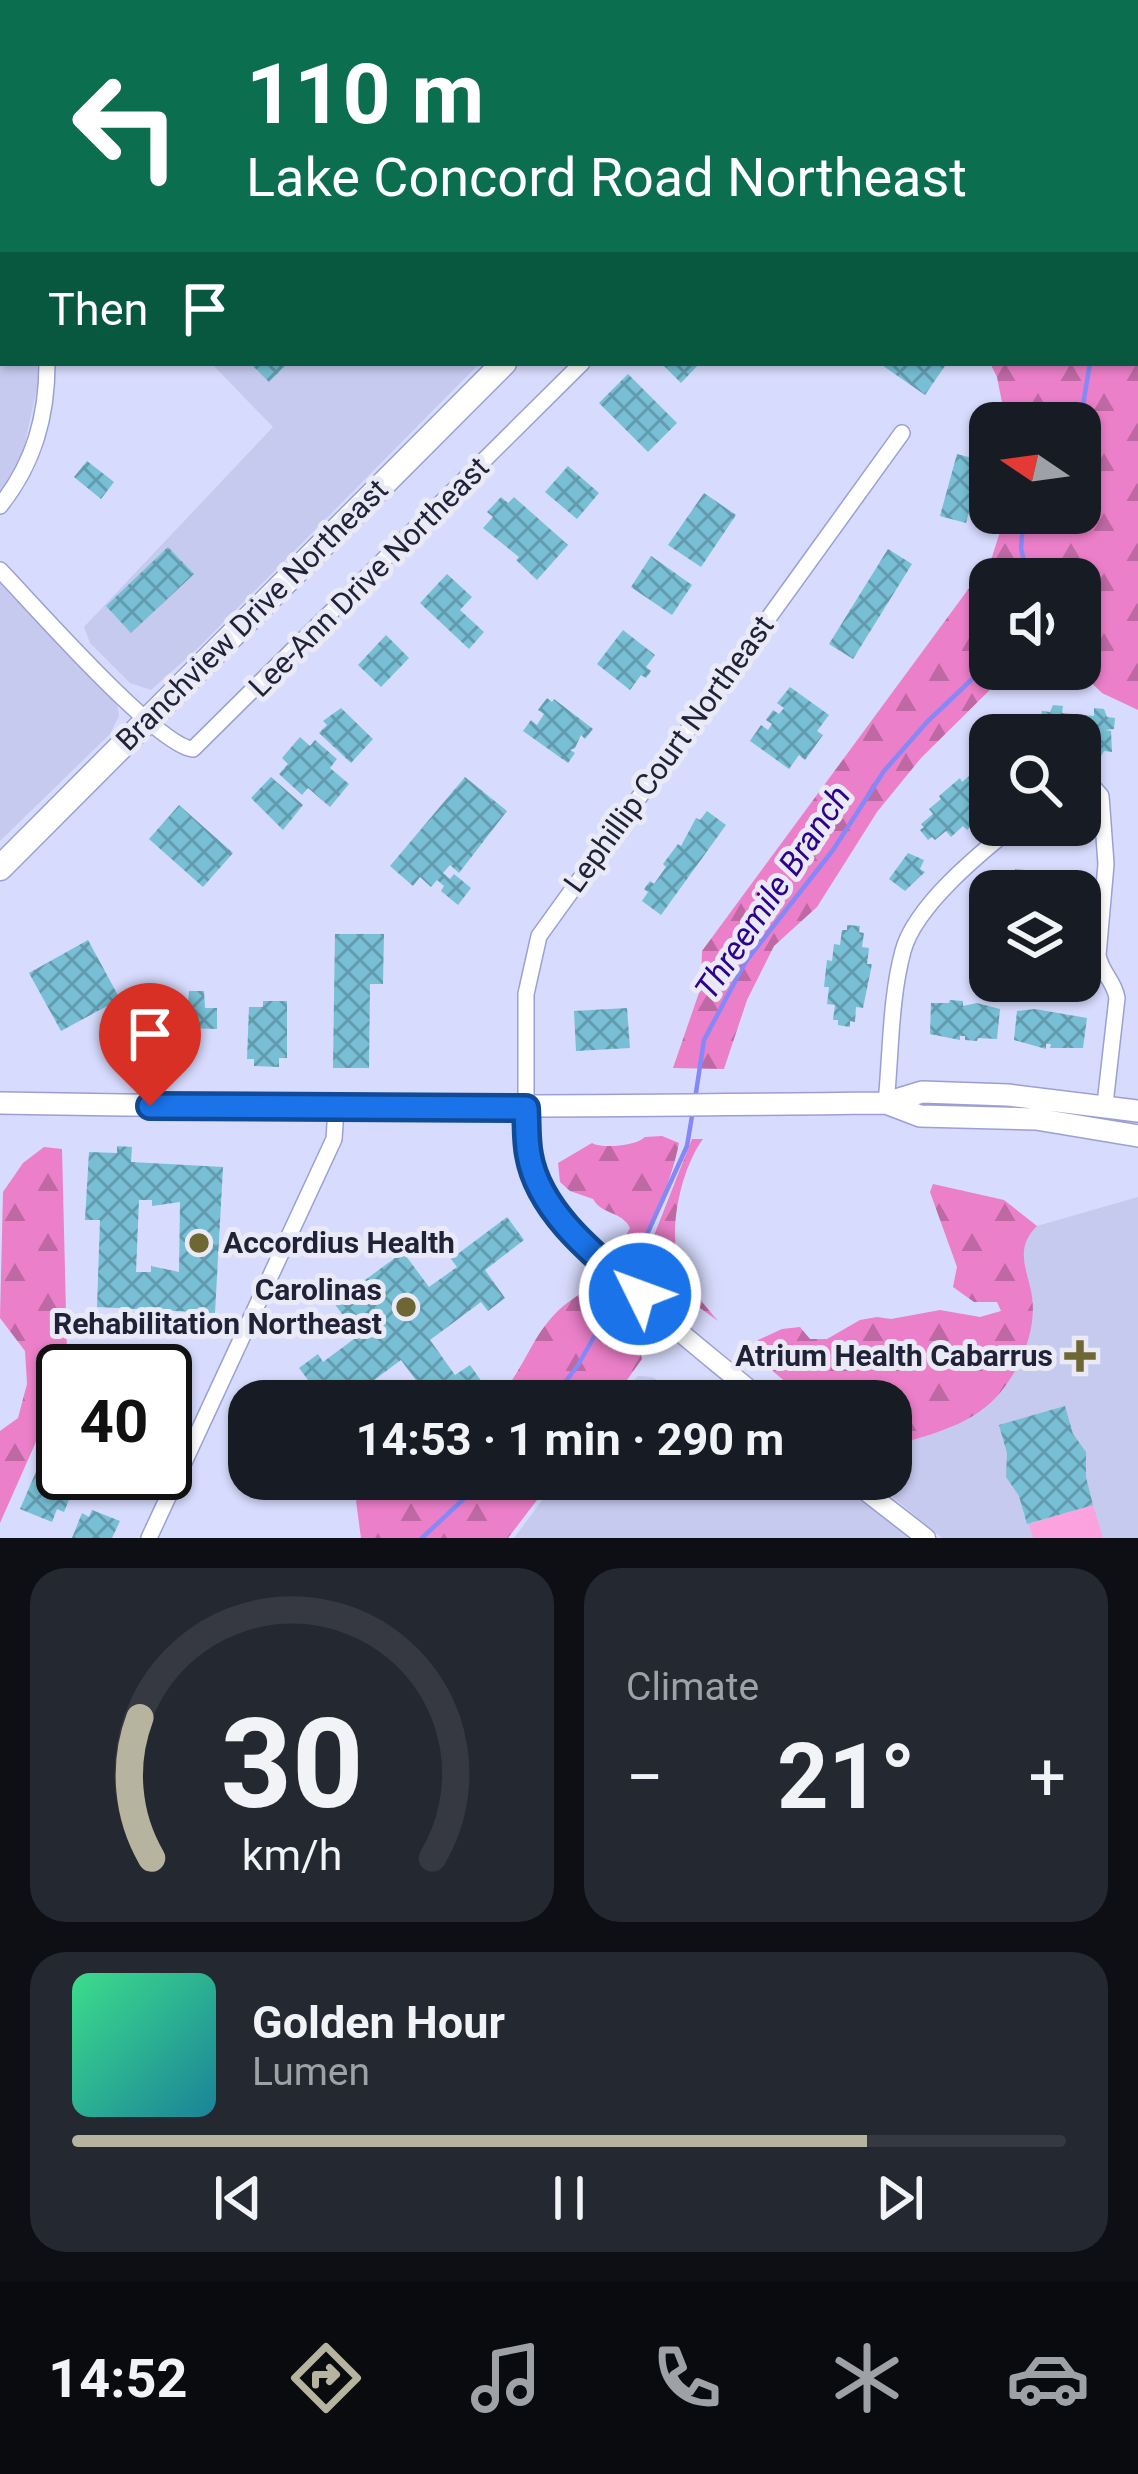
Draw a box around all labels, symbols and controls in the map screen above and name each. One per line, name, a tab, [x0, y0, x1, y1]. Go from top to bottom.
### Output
text: 110 m	[246, 45, 484, 144]
icon: left	[48, 48, 204, 204]
text: Lake Concord Road Northeast	[246, 146, 967, 209]
icon: arrive	[172, 276, 238, 342]
text: Then	[48, 283, 148, 336]
north arrow	[969, 402, 1101, 534]
map controls	[969, 402, 1101, 1002]
street label: Lee-Ann Drive Northeast	[242, 450, 496, 704]
street label: Branchview Drive Northeast	[109, 472, 395, 758]
button: sound	[969, 558, 1101, 690]
street label: Lephillip Court Northeast	[556, 609, 781, 899]
button: search	[969, 714, 1101, 846]
water label: Threemile Branch	[686, 778, 858, 1007]
button: layers	[969, 870, 1101, 1002]
pin	[99, 983, 201, 1106]
icon: arrive	[117, 1001, 183, 1067]
place label: Accordius Health	[223, 1225, 455, 1260]
marker: Accordius Health	[186, 1230, 212, 1256]
position arrow	[577, 1231, 703, 1357]
place label: Carolinas Rehabilitation Northeast	[53, 1272, 382, 1341]
marker: Carolinas Rehabilitation Northeast	[393, 1294, 419, 1320]
place label: Atrium Health Cabarrus	[735, 1338, 1053, 1373]
marker: Atrium Health Cabarrus	[1064, 1340, 1096, 1372]
speed limit sign: 40	[36, 1344, 192, 1500]
text: 14:53 · 1 min · 290 m	[356, 1413, 784, 1466]
text: Climate	[626, 1664, 759, 1710]
text: 30	[220, 1691, 364, 1837]
text: 21°	[777, 1725, 915, 1830]
text: −	[626, 1739, 664, 1816]
text: +	[1029, 1739, 1066, 1816]
text: km/h	[242, 1830, 342, 1880]
text: Golden Hour	[252, 1996, 505, 2049]
text: Lumen	[252, 2049, 370, 2095]
icon: previous	[205, 2165, 271, 2231]
icon: pause	[536, 2165, 602, 2231]
icon: next	[867, 2165, 933, 2231]
icon: directions	[284, 2336, 368, 2420]
icon: music	[464, 2336, 548, 2420]
icon: phone	[645, 2336, 729, 2420]
icon: climate	[825, 2336, 909, 2420]
icon: car	[1006, 2336, 1090, 2420]
text: 14:52	[48, 2347, 187, 2410]

